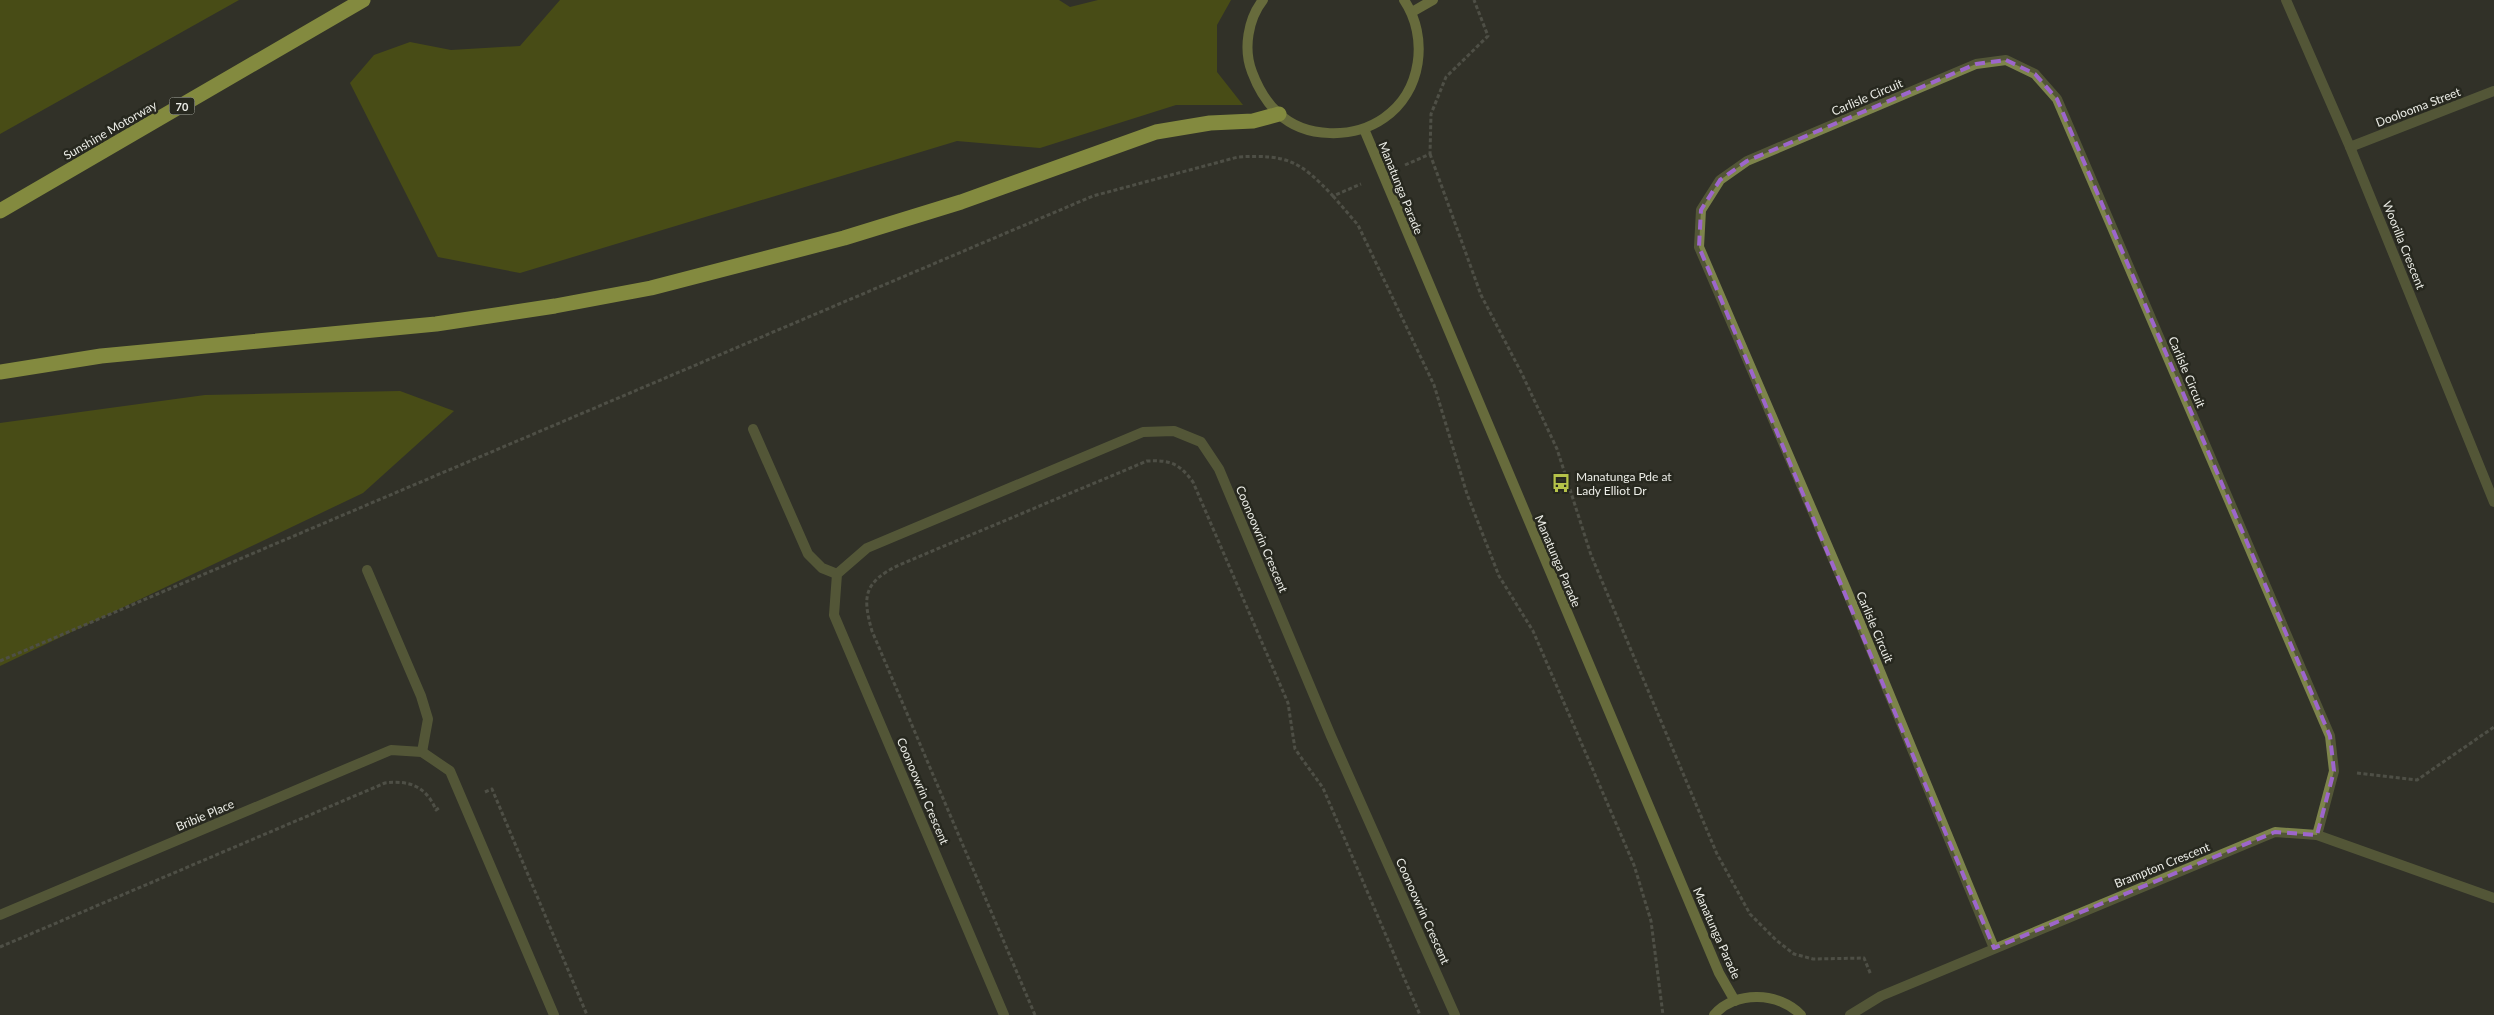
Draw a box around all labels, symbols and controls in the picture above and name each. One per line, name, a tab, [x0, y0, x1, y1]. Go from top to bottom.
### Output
street label: Carlisle Circuit	[1829, 75, 1906, 119]
street label: Doolooma Street	[2373, 84, 2463, 130]
street label: Sunshine Motorway	[61, 97, 160, 163]
road number: 70	[170, 98, 194, 114]
street label: Manatunga Parade	[1376, 139, 1426, 237]
street label: Woorilla Crescent	[2379, 199, 2429, 292]
street label: Carlisle Circuit	[2165, 334, 2209, 411]
place label: Manatunga Pde at Lady Elliot Dr	[1576, 469, 1672, 498]
bus stop icon: Manatunga Pde at Lady Elliot Dr	[1550, 472, 1572, 494]
street label: Coonoowrin Crescent	[1233, 483, 1292, 595]
street label: Manatunga Parade	[1532, 513, 1584, 609]
street label: Carlisle Circuit	[1853, 589, 1897, 666]
street label: Coonoowrin Crescent	[894, 735, 953, 847]
street label: Bribie Place	[174, 796, 236, 834]
street label: Brampton Crescent	[2112, 839, 2213, 891]
street label: Coonoowrin Crescent	[1393, 856, 1453, 967]
street label: Manatunga Parade	[1690, 885, 1744, 981]

